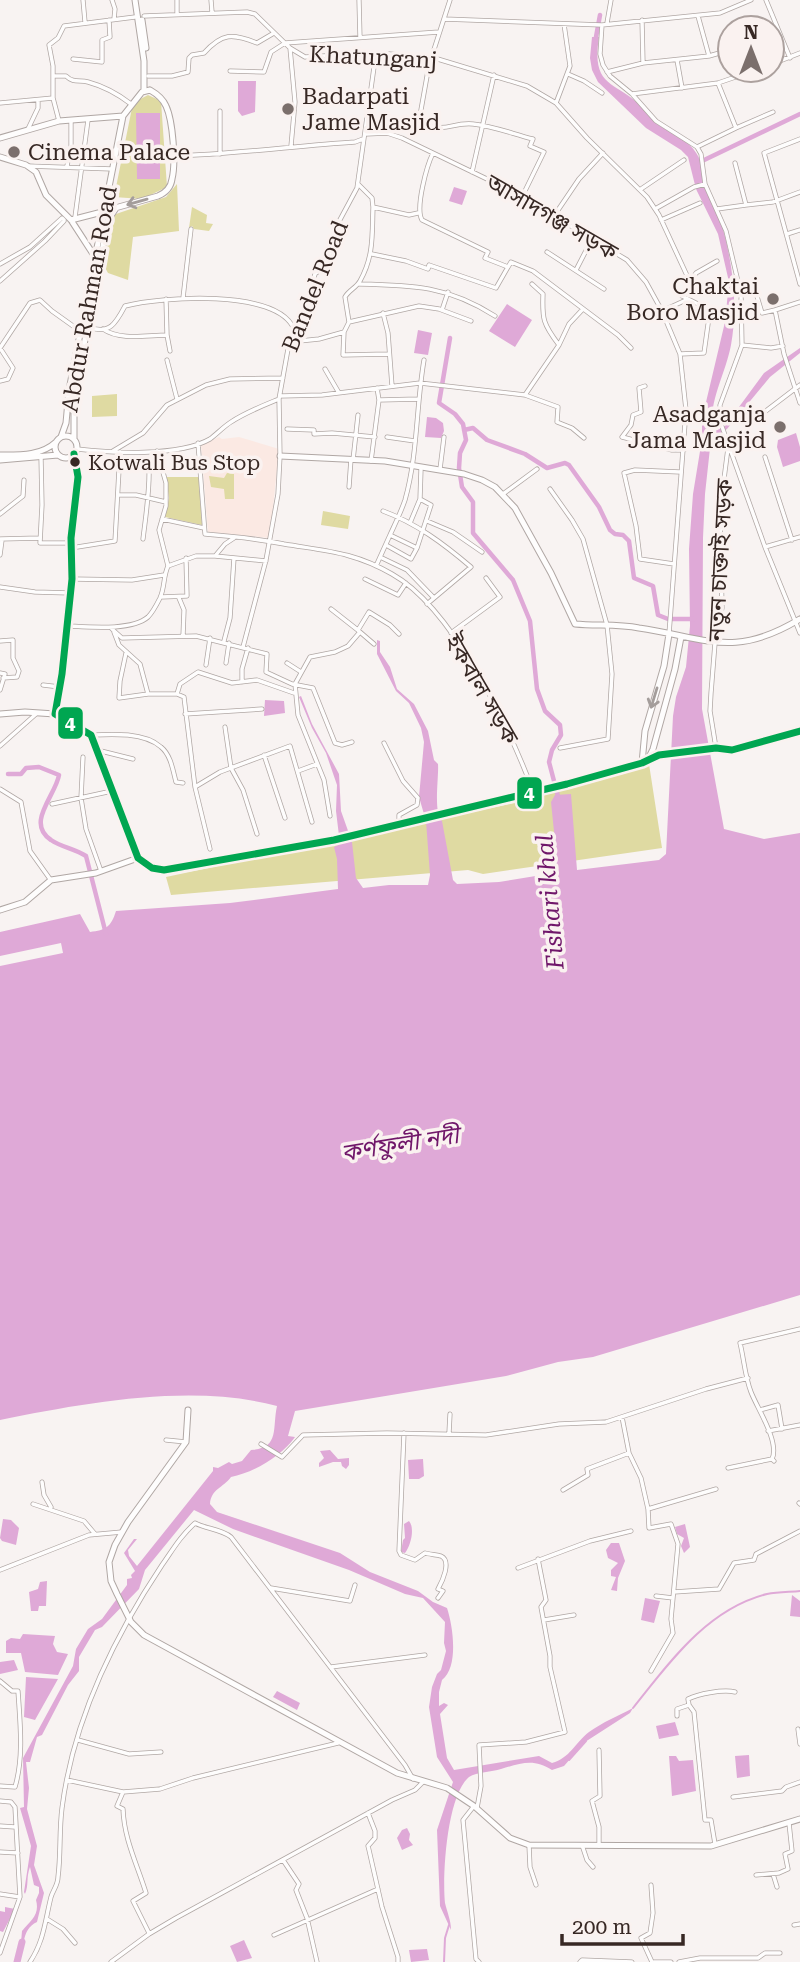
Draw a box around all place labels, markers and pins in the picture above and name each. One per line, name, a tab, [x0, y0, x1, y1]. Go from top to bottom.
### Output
place label: Badarpati Jame Masjid	[302, 83, 441, 136]
marker: Badarpati Jame Masjid	[280, 101, 296, 117]
place label: Cinema Palace	[28, 139, 190, 166]
marker: Cinema Palace	[6, 144, 22, 160]
place label: Chaktai Boro Masjid	[626, 273, 759, 326]
marker: Chaktai Boro Masjid	[765, 291, 781, 307]
place label: Asadganja Jama Masjid	[628, 401, 767, 454]
marker: Asadganja Jama Masjid	[772, 419, 788, 435]
place label: Kotwali Bus Stop	[88, 451, 260, 475]
marker: Kotwali Bus Stop	[68, 455, 82, 469]

